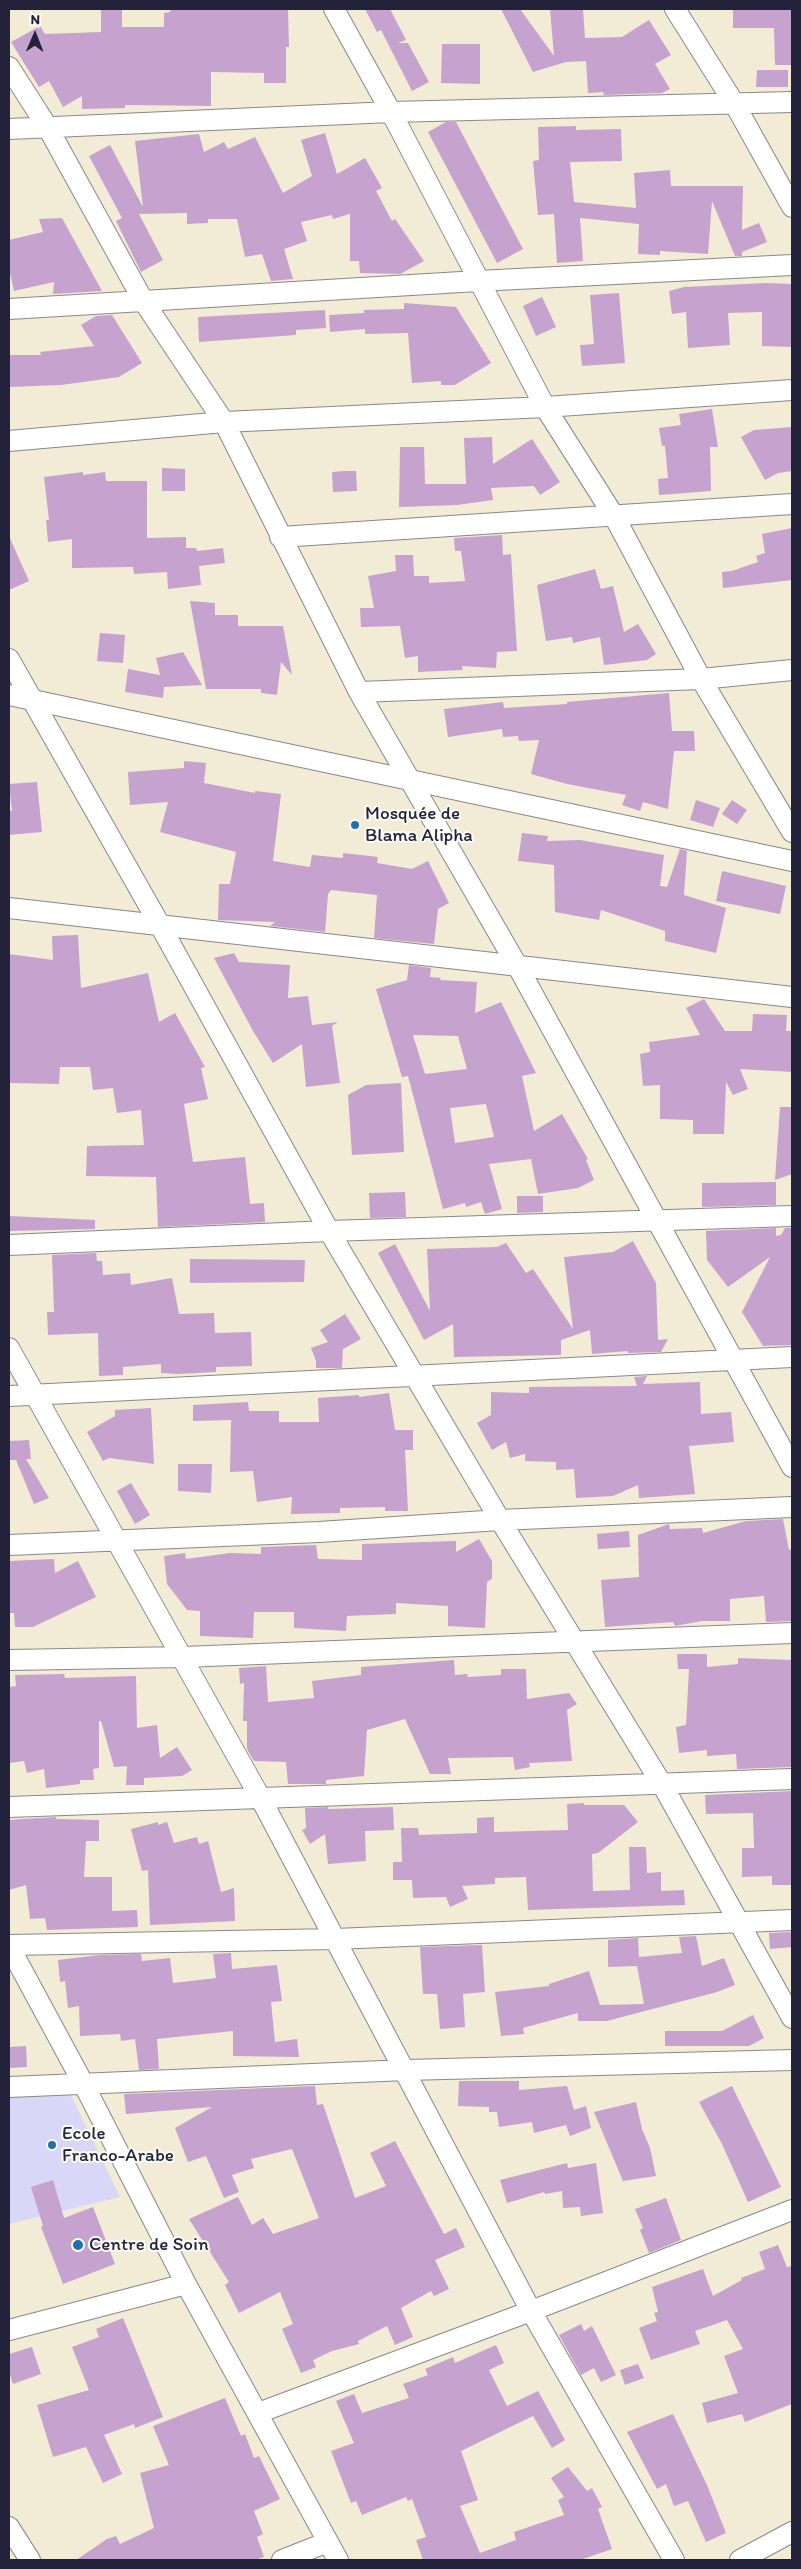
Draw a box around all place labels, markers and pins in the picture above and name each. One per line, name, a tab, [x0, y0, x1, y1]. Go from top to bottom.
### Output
place label: Mosquée de Blama Alipha	[365, 803, 473, 847]
marker: Mosquée de Blama Alipha	[349, 819, 361, 831]
place label: Ecole Franco-Arabe	[62, 2123, 174, 2167]
marker: Ecole Franco-Arabe	[46, 2139, 58, 2151]
place label: Centre de Soin	[89, 2234, 209, 2256]
marker: Centre de Soin	[71, 2238, 85, 2252]

